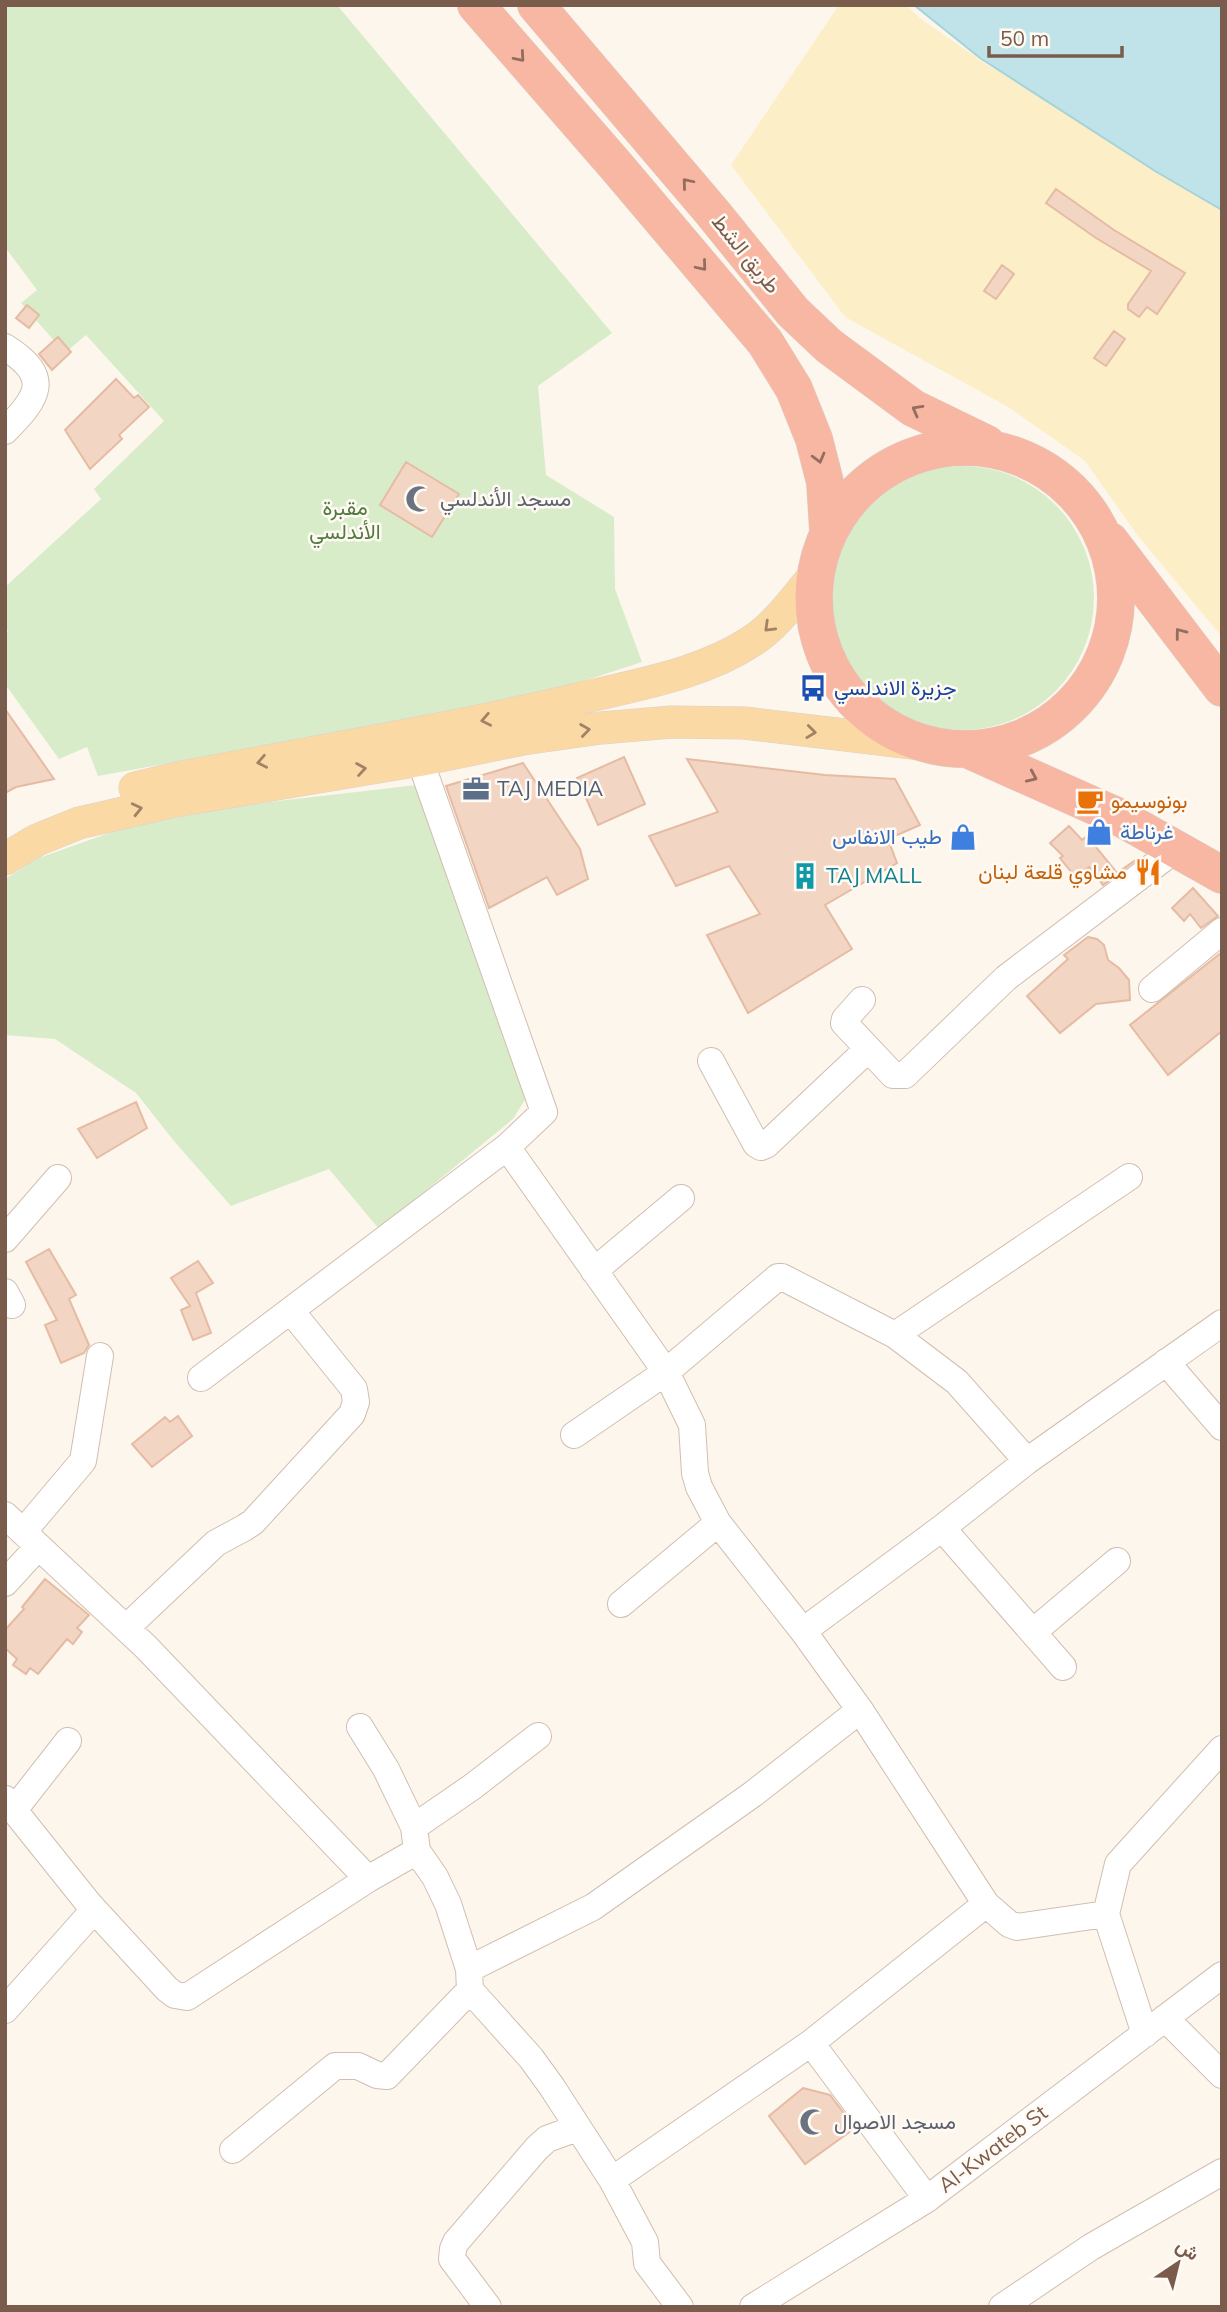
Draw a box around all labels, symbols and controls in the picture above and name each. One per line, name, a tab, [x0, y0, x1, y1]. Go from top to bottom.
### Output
scale bar	[989, 14, 1122, 58]
text: 50 m	[1000, 25, 1049, 51]
one-way arrow	[512, 49, 524, 62]
one-way arrow	[683, 178, 695, 191]
street label: طريق الشط	[706, 208, 787, 299]
one-way arrow	[694, 257, 706, 270]
one-way arrow	[912, 405, 924, 418]
one-way arrow	[811, 451, 825, 463]
mosque icon: مسجد الأندلسي	[404, 484, 434, 514]
place label: مسجد الأندلسي	[440, 485, 571, 516]
park label: مقبرة الأندلسي	[309, 494, 381, 549]
one-way arrow	[764, 618, 777, 631]
one-way arrow	[1176, 629, 1189, 641]
bus stop icon: جزيرة الاندلسي	[798, 673, 828, 703]
place label: جزيرة الاندلسي	[834, 674, 957, 705]
one-way arrow	[480, 712, 492, 727]
one-way arrow	[579, 723, 591, 738]
one-way arrow	[806, 724, 817, 739]
one-way arrow	[256, 753, 268, 768]
one-way arrow	[355, 762, 367, 777]
one-way arrow	[1024, 769, 1037, 783]
office icon: TAJ MEDIA	[461, 774, 491, 804]
place label: TAJ MEDIA	[497, 775, 604, 801]
cafe icon: بونوسيمو	[1075, 786, 1105, 816]
place label: بونوسيمو	[1111, 787, 1187, 814]
one-way arrow	[131, 803, 143, 818]
shop icon: غرناطة	[1084, 817, 1114, 847]
place label: غرناطة	[1120, 818, 1174, 845]
shop icon: طيب الانفاس	[948, 822, 978, 852]
place label: طيب الانفاس	[832, 823, 942, 849]
restaurant icon: مشاوي قلعة لبنان	[1133, 857, 1163, 887]
place label: مشاوي قلعة لبنان	[978, 858, 1127, 889]
building icon: TAJ MALL	[790, 861, 820, 891]
place label: TAJ MALL	[826, 862, 922, 888]
street label: Al-Kwateb St	[933, 2099, 1052, 2198]
mosque icon: مسجد الاصوال	[798, 2107, 828, 2137]
place label: مسجد الاصوال	[834, 2108, 956, 2135]
north arrow	[1143, 2228, 1213, 2298]
text: ش	[1172, 2233, 1204, 2266]

